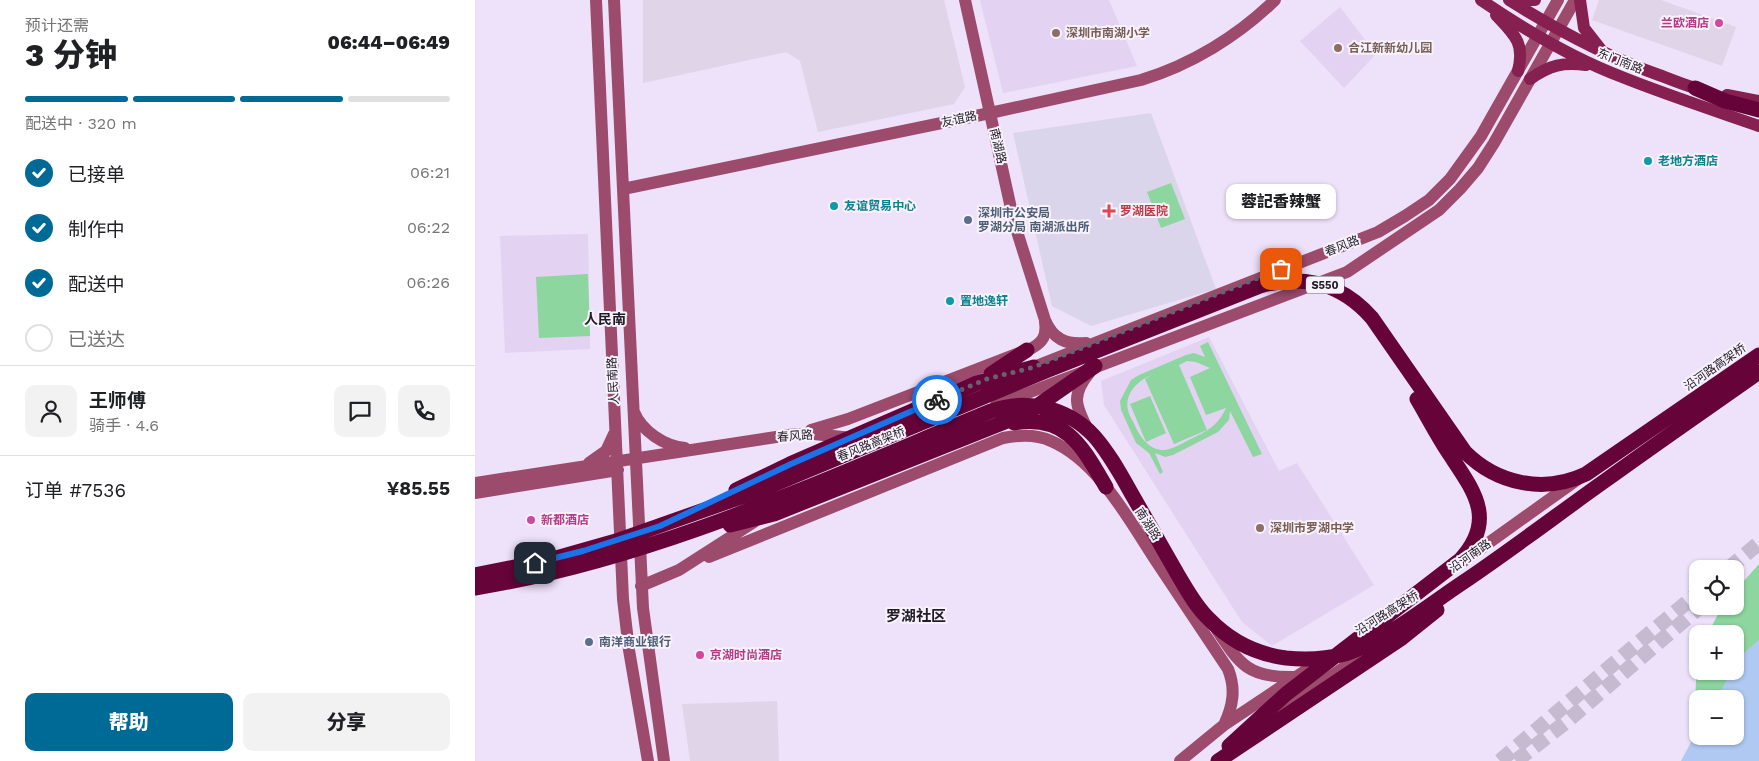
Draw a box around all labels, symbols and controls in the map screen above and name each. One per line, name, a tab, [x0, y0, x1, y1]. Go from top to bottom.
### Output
text: 预计还需	[25, 16, 89, 35]
place label: 兰欧酒店	[1661, 16, 1709, 30]
marker: 兰欧酒店	[1713, 17, 1725, 29]
place label: 深圳市南湖小学	[1066, 26, 1150, 40]
marker: 深圳市南湖小学	[1050, 27, 1062, 39]
text: 06:44–06:49	[328, 31, 450, 54]
text: 3 分钟	[25, 36, 117, 74]
place label: 合江新新幼儿园	[1348, 41, 1432, 55]
marker: 合江新新幼儿园	[1332, 42, 1344, 54]
street label: 东门南路	[1595, 46, 1645, 76]
street label: 友谊路	[940, 108, 978, 130]
text: 配送中 · 320 m	[25, 114, 137, 133]
street label: 南湖路	[987, 127, 1009, 165]
place label: 老地方酒店	[1658, 154, 1718, 168]
marker: 老地方酒店	[1642, 155, 1654, 167]
icon: check	[25, 159, 53, 187]
text: 已接单	[68, 163, 125, 186]
text: 06:21	[410, 163, 450, 182]
callout: 蓉記香辣蟹	[1226, 184, 1336, 219]
text: 蓉記香辣蟹	[1241, 192, 1321, 211]
place label: 友谊贸易中心	[844, 199, 916, 213]
marker: 友谊贸易中心	[828, 200, 840, 212]
marker: 罗湖医院	[1102, 204, 1116, 218]
place label: 罗湖医院	[1120, 204, 1168, 218]
place label: 深圳市公安局 罗湖分局 南湖派出所	[978, 206, 1089, 234]
icon: check	[25, 214, 53, 242]
marker: 深圳市公安局 罗湖分局 南湖派出所	[962, 214, 974, 226]
text: 制作中	[68, 218, 125, 241]
text: 06:22	[407, 218, 450, 237]
street label: 春风路	[1323, 233, 1361, 259]
pin	[1260, 248, 1302, 290]
icon: bag	[1267, 255, 1295, 283]
icon: check	[25, 269, 53, 297]
text: 配送中	[68, 273, 125, 296]
text: 06:26	[407, 273, 450, 292]
road number: S550	[1306, 276, 1344, 294]
place label: 置地逸轩	[960, 294, 1008, 308]
marker: 置地逸轩	[944, 295, 956, 307]
district label: 人民南	[584, 311, 626, 327]
text: 已送达	[68, 328, 125, 351]
street label: 沿河路高架桥	[1681, 341, 1749, 393]
street label: 人民南路	[605, 357, 621, 405]
courier	[912, 375, 962, 425]
button: person	[25, 385, 77, 437]
button: chat	[334, 385, 386, 437]
button: phone	[398, 385, 450, 437]
icon: bike	[923, 386, 951, 414]
text: 王师傅	[89, 389, 146, 412]
text: 骑手 · 4.6	[89, 416, 159, 435]
street label: 春风路高架桥	[835, 424, 907, 464]
street label: 春风路	[777, 428, 813, 444]
text: ¥85.55	[387, 477, 450, 500]
text: 订单 #7536	[25, 479, 126, 502]
street label: 南湖路	[1132, 505, 1164, 543]
place label: 新都酒店	[541, 513, 589, 527]
marker: 新都酒店	[525, 514, 537, 526]
place label: 深圳市罗湖中学	[1270, 521, 1354, 535]
marker: 深圳市罗湖中学	[1254, 522, 1266, 534]
street label: 沿河南路	[1446, 536, 1494, 576]
pin	[514, 542, 556, 584]
icon: home	[521, 549, 549, 577]
map controls	[1689, 560, 1744, 745]
button: locate	[1689, 560, 1744, 615]
street label: 沿河路高架桥	[1353, 588, 1421, 638]
district label: 罗湖社区	[886, 607, 946, 625]
button: +	[1689, 625, 1744, 680]
place label: 南洋商业银行	[599, 635, 671, 649]
marker: 南洋商业银行	[583, 636, 595, 648]
place label: 京湖时尚酒店	[710, 648, 782, 662]
marker: 京湖时尚酒店	[694, 649, 706, 661]
button: −	[1689, 690, 1744, 745]
button: 帮助	[25, 693, 233, 751]
button: 分享	[243, 693, 450, 751]

